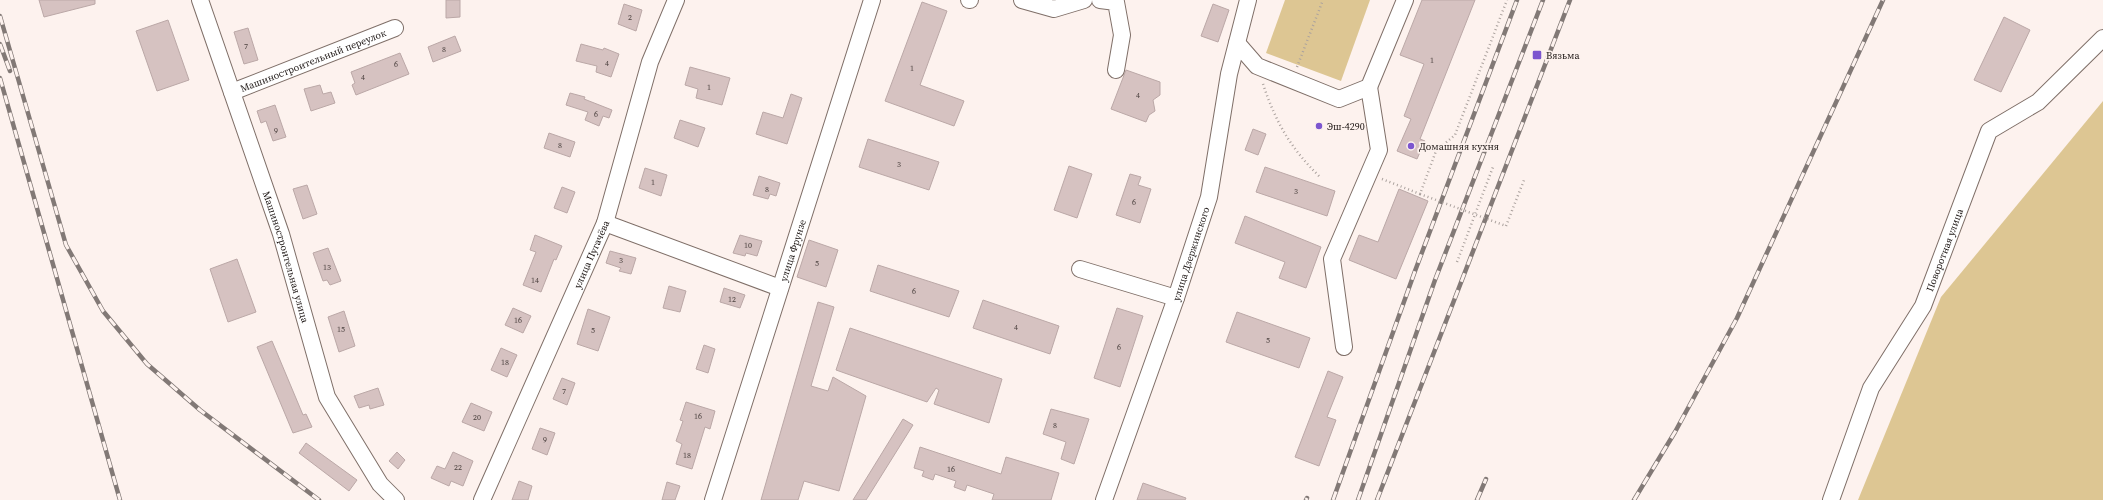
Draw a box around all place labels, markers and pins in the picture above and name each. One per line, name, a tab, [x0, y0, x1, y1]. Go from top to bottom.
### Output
marker: Вязьма	[1531, 49, 1543, 61]
place label: Вязьма	[1546, 49, 1580, 62]
place label: Эш-4290	[1327, 120, 1365, 133]
marker: Эш-4290	[1314, 121, 1324, 131]
place label: Домашняя кухня	[1419, 140, 1499, 153]
marker: Домашняя кухня	[1406, 141, 1416, 151]

